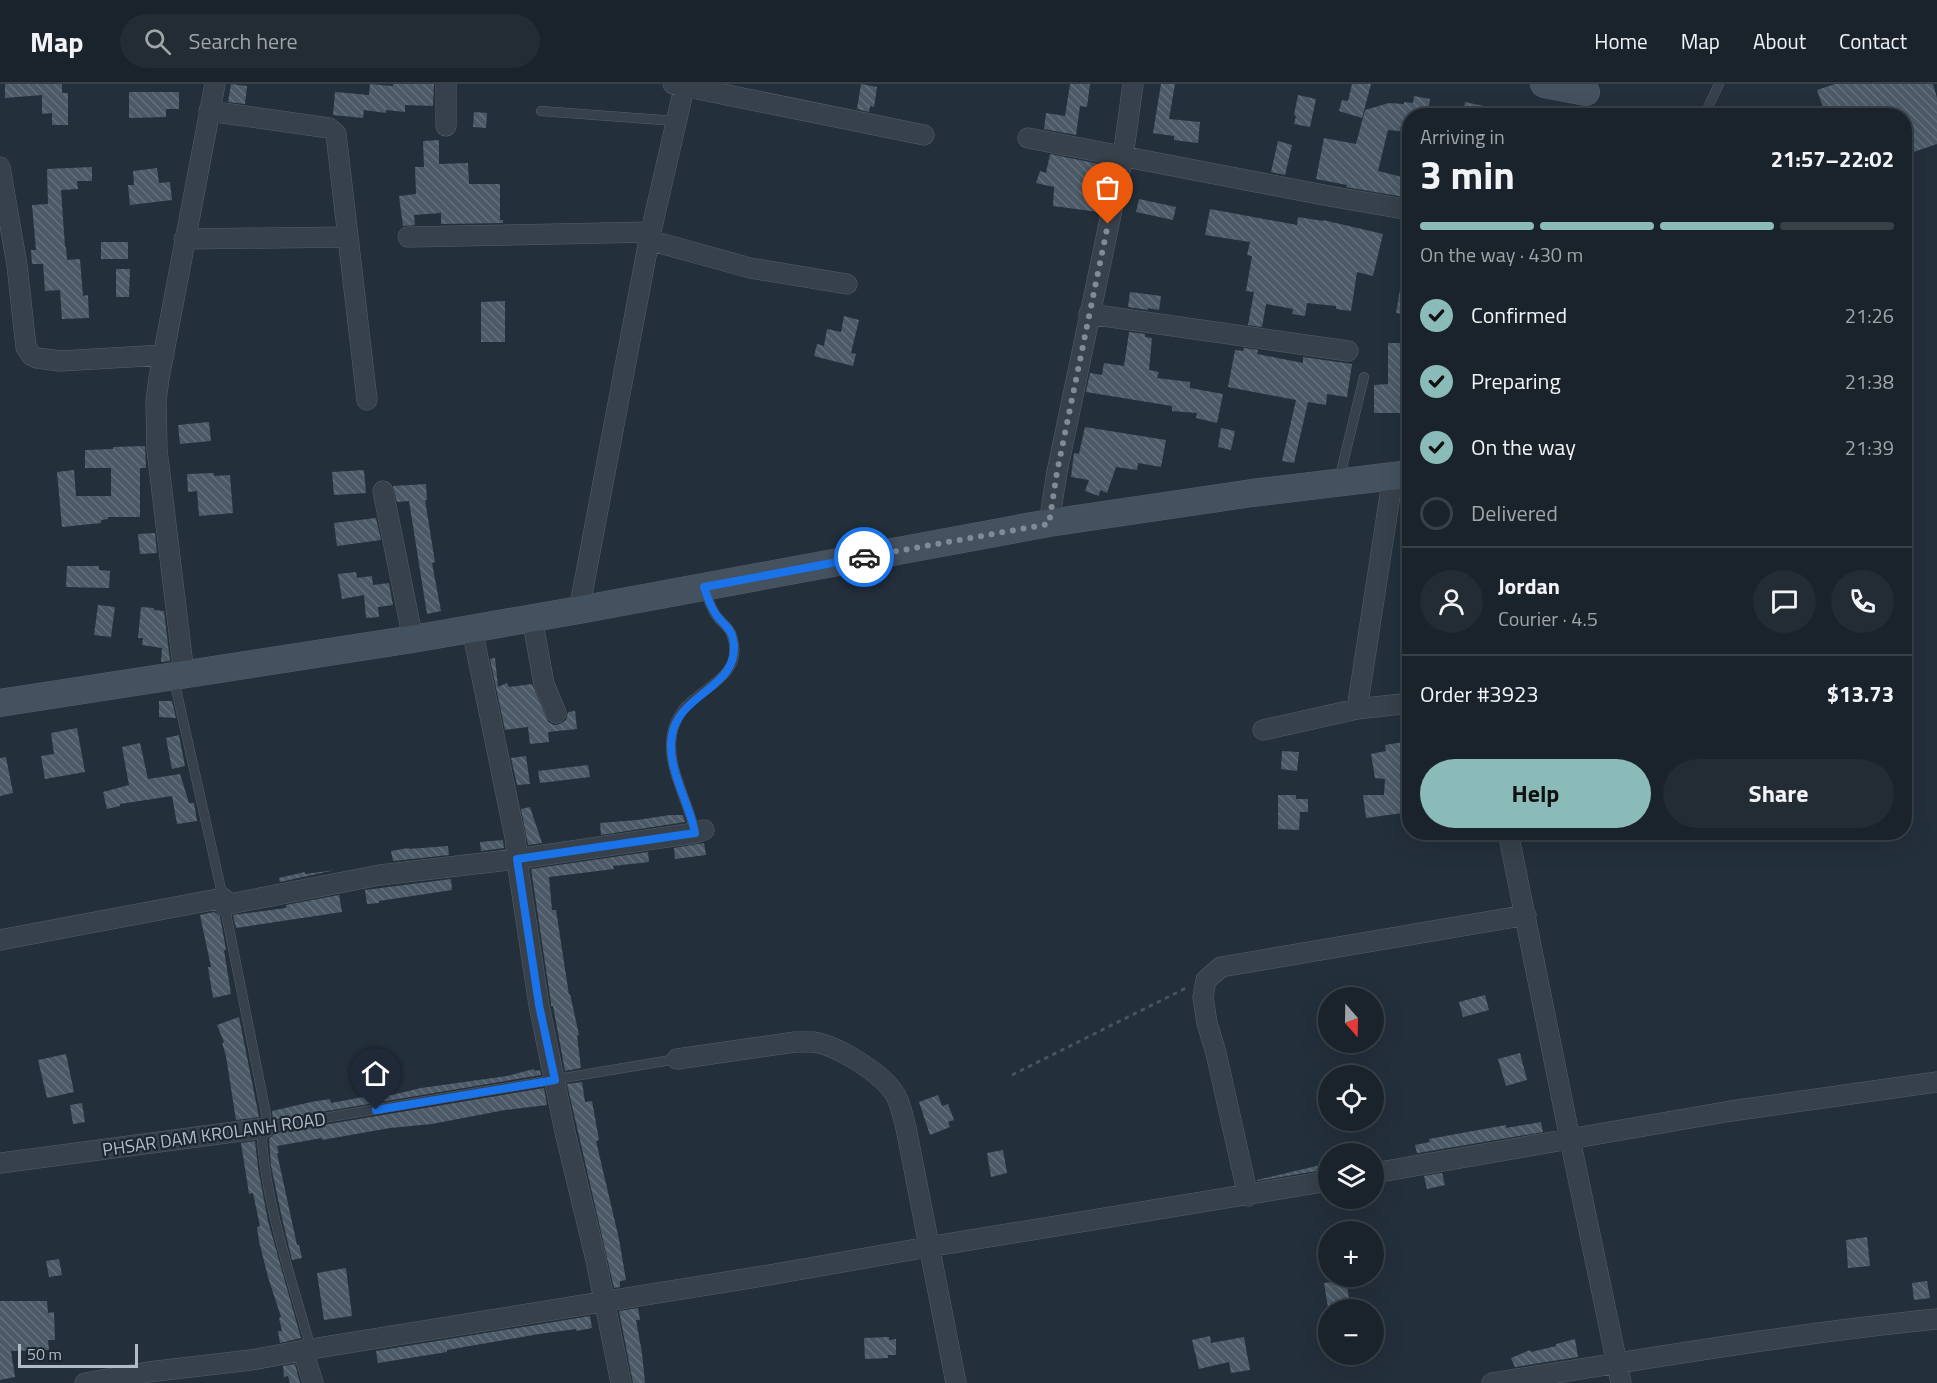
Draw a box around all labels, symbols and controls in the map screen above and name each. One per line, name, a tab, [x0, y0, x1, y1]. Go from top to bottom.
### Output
search box	[120, 14, 540, 68]
text: Map	[30, 20, 84, 63]
text: Search here	[189, 24, 298, 58]
icon: search	[141, 25, 174, 58]
text: Home	[1594, 25, 1648, 57]
text: Map	[1681, 25, 1720, 57]
text: About	[1753, 25, 1806, 57]
text: Contact	[1839, 25, 1907, 57]
text: Arriving in	[1420, 121, 1505, 152]
text: 21:57–22:02	[1771, 142, 1894, 176]
text: 3 min	[1420, 145, 1515, 204]
pin	[1082, 162, 1133, 224]
icon: bag	[1091, 171, 1124, 204]
text: On the way · 430 m	[1420, 239, 1583, 270]
text: Confirmed	[1471, 298, 1567, 332]
icon: check	[1420, 299, 1453, 332]
text: 21:26	[1845, 300, 1894, 331]
text: Preparing	[1471, 364, 1561, 398]
icon: check	[1420, 365, 1453, 398]
text: 21:38	[1845, 366, 1894, 397]
text: On the way	[1471, 430, 1576, 464]
icon: check	[1420, 431, 1453, 464]
text: 21:39	[1845, 432, 1894, 463]
text: Delivered	[1471, 496, 1558, 530]
courier	[834, 527, 894, 587]
icon: car	[848, 541, 881, 574]
text: Jordan	[1498, 569, 1560, 603]
button: person	[1420, 570, 1483, 633]
button: chat	[1753, 570, 1816, 633]
button: phone	[1831, 570, 1894, 633]
text: Courier · 4.5	[1498, 603, 1598, 634]
text: Order #3923	[1420, 677, 1539, 711]
text: $13.73	[1827, 677, 1894, 711]
button: Help	[1420, 759, 1651, 828]
button: Share	[1663, 759, 1894, 828]
north arrow	[1318, 987, 1384, 1053]
map controls	[1318, 987, 1384, 1365]
pin	[350, 1048, 401, 1110]
icon: home	[359, 1057, 392, 1090]
button: locate	[1318, 1065, 1384, 1131]
street label: PHSAR DAM KROLANH ROAD	[101, 1105, 327, 1163]
button: layers	[1318, 1143, 1384, 1209]
button: +	[1318, 1221, 1384, 1287]
button: −	[1318, 1299, 1384, 1365]
scale bar	[18, 1341, 138, 1368]
text: 50 m	[27, 1342, 62, 1366]

